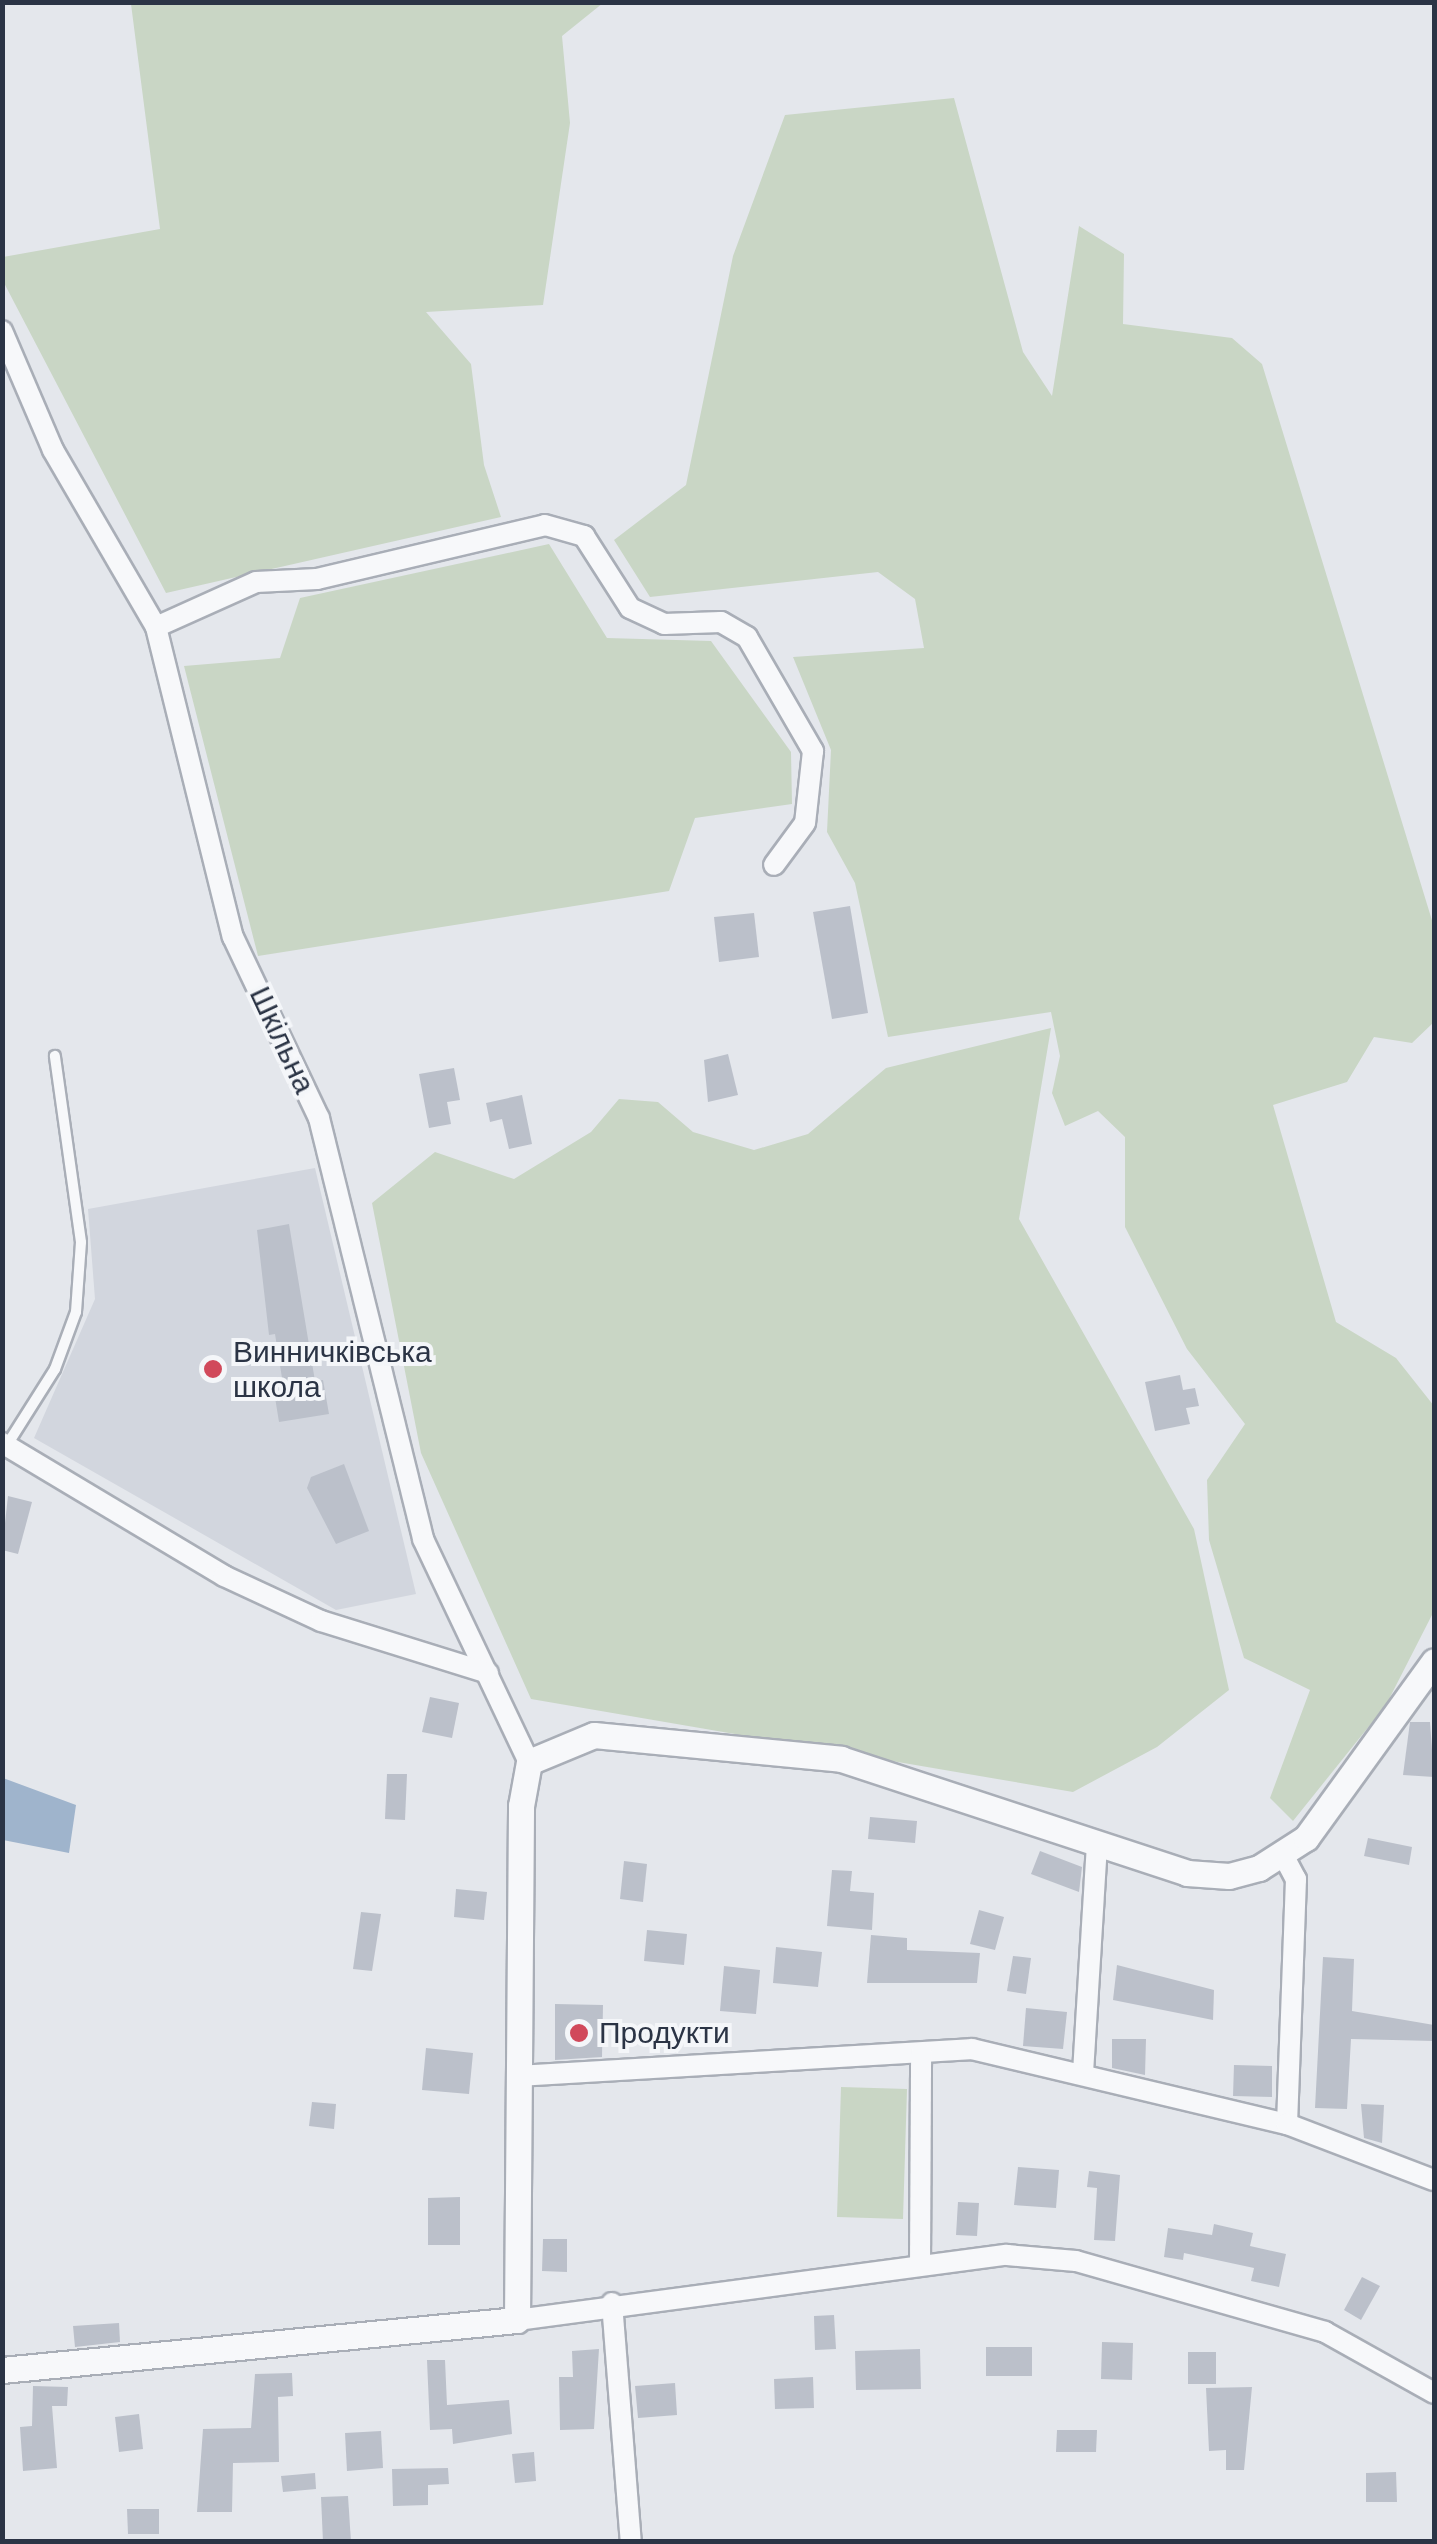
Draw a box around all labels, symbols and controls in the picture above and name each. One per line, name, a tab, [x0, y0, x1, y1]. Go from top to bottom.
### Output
street label: Шкільна	[242, 981, 322, 1099]
place label: Винничківська школа	[233, 1334, 432, 1404]
marker: Винничківська школа	[202, 1358, 224, 1380]
place label: Продукти	[599, 2015, 730, 2051]
marker: Продукти	[568, 2022, 590, 2044]

